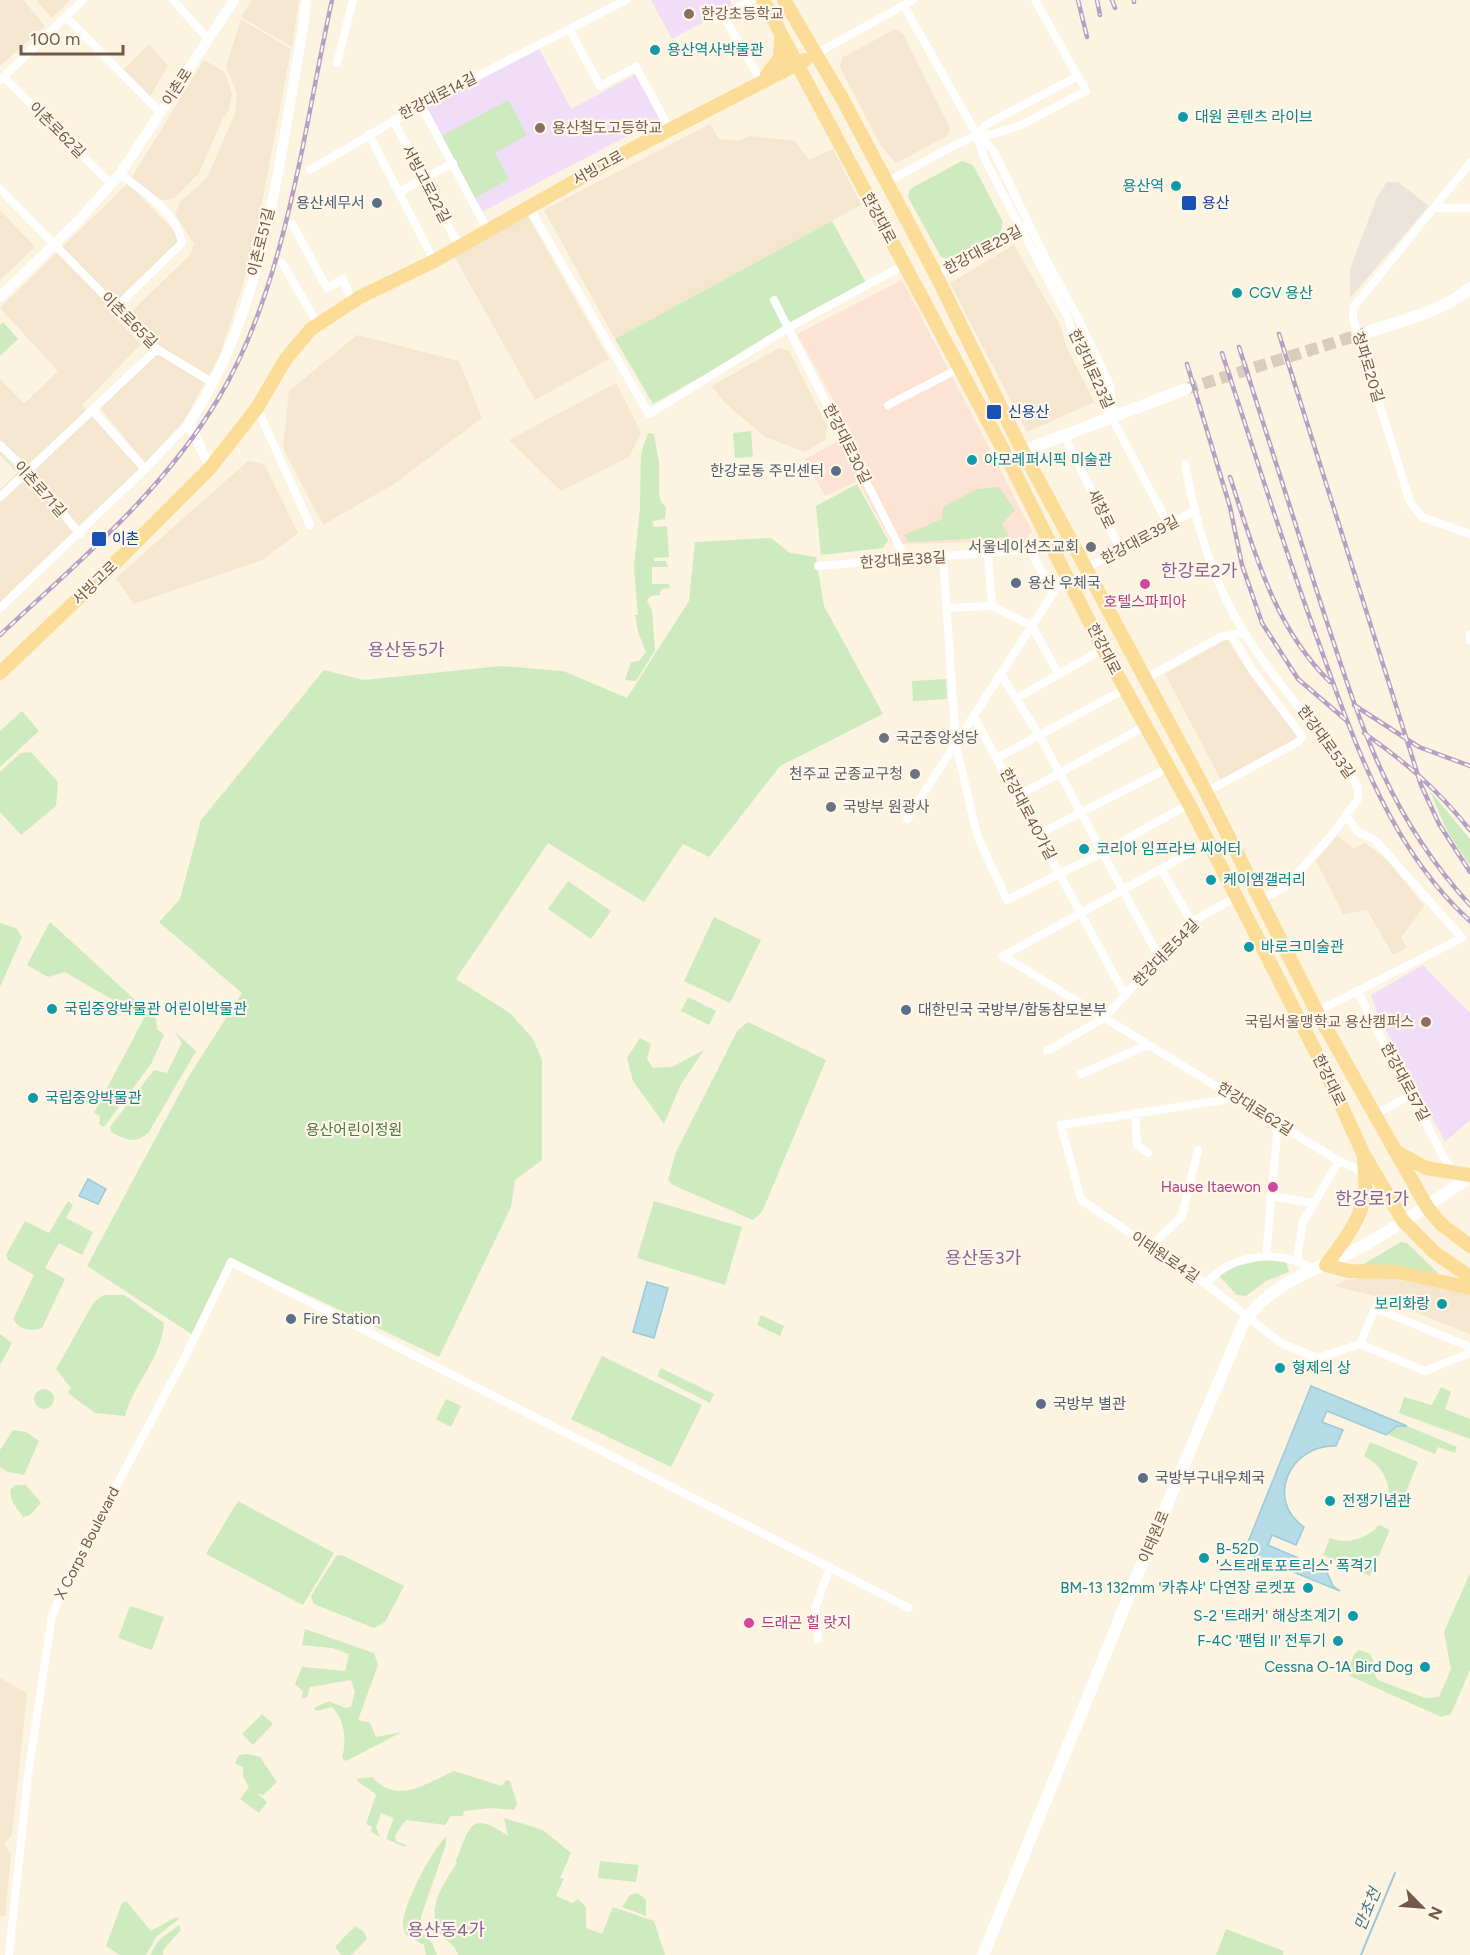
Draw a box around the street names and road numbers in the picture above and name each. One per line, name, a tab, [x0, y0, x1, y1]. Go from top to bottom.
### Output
street label: 이촌로	[158, 65, 196, 109]
street label: 한강대로14길	[396, 69, 480, 123]
street label: 이촌로62길	[25, 98, 89, 162]
street label: 서빙고로22길	[398, 142, 454, 226]
street label: 서빙고로	[569, 147, 627, 189]
street label: 한강대로	[858, 189, 900, 247]
street label: 이촌로51길	[244, 206, 278, 278]
street label: 한강대로29길	[941, 222, 1025, 278]
street label: 이촌로65길	[97, 288, 161, 352]
street label: 한강대로23길	[1065, 326, 1117, 412]
street label: 청파로20길	[1349, 329, 1387, 405]
street label: 한강대로30길	[819, 401, 875, 487]
street label: 이촌로71길	[10, 457, 70, 521]
street label: 새창로	[1084, 486, 1118, 532]
street label: 한강대로39길	[1098, 512, 1182, 568]
street label: 한강대로38길	[859, 548, 947, 572]
street label: 서빙고로	[69, 557, 121, 609]
street label: 한강대로	[1083, 620, 1125, 678]
street label: 한강대로53길	[1294, 702, 1358, 782]
street label: 한강대로40가길	[996, 765, 1060, 863]
street label: 한강대로54길	[1129, 915, 1203, 991]
street label: 한강대로57길	[1377, 1040, 1433, 1124]
street label: 한강대로	[1309, 1051, 1349, 1109]
street label: 한강대로62길	[1214, 1079, 1296, 1139]
street label: 이태원로4길	[1127, 1228, 1203, 1286]
street label: X Corps Boulevard	[51, 1484, 123, 1602]
street label: 이태원로	[1135, 1508, 1173, 1566]

